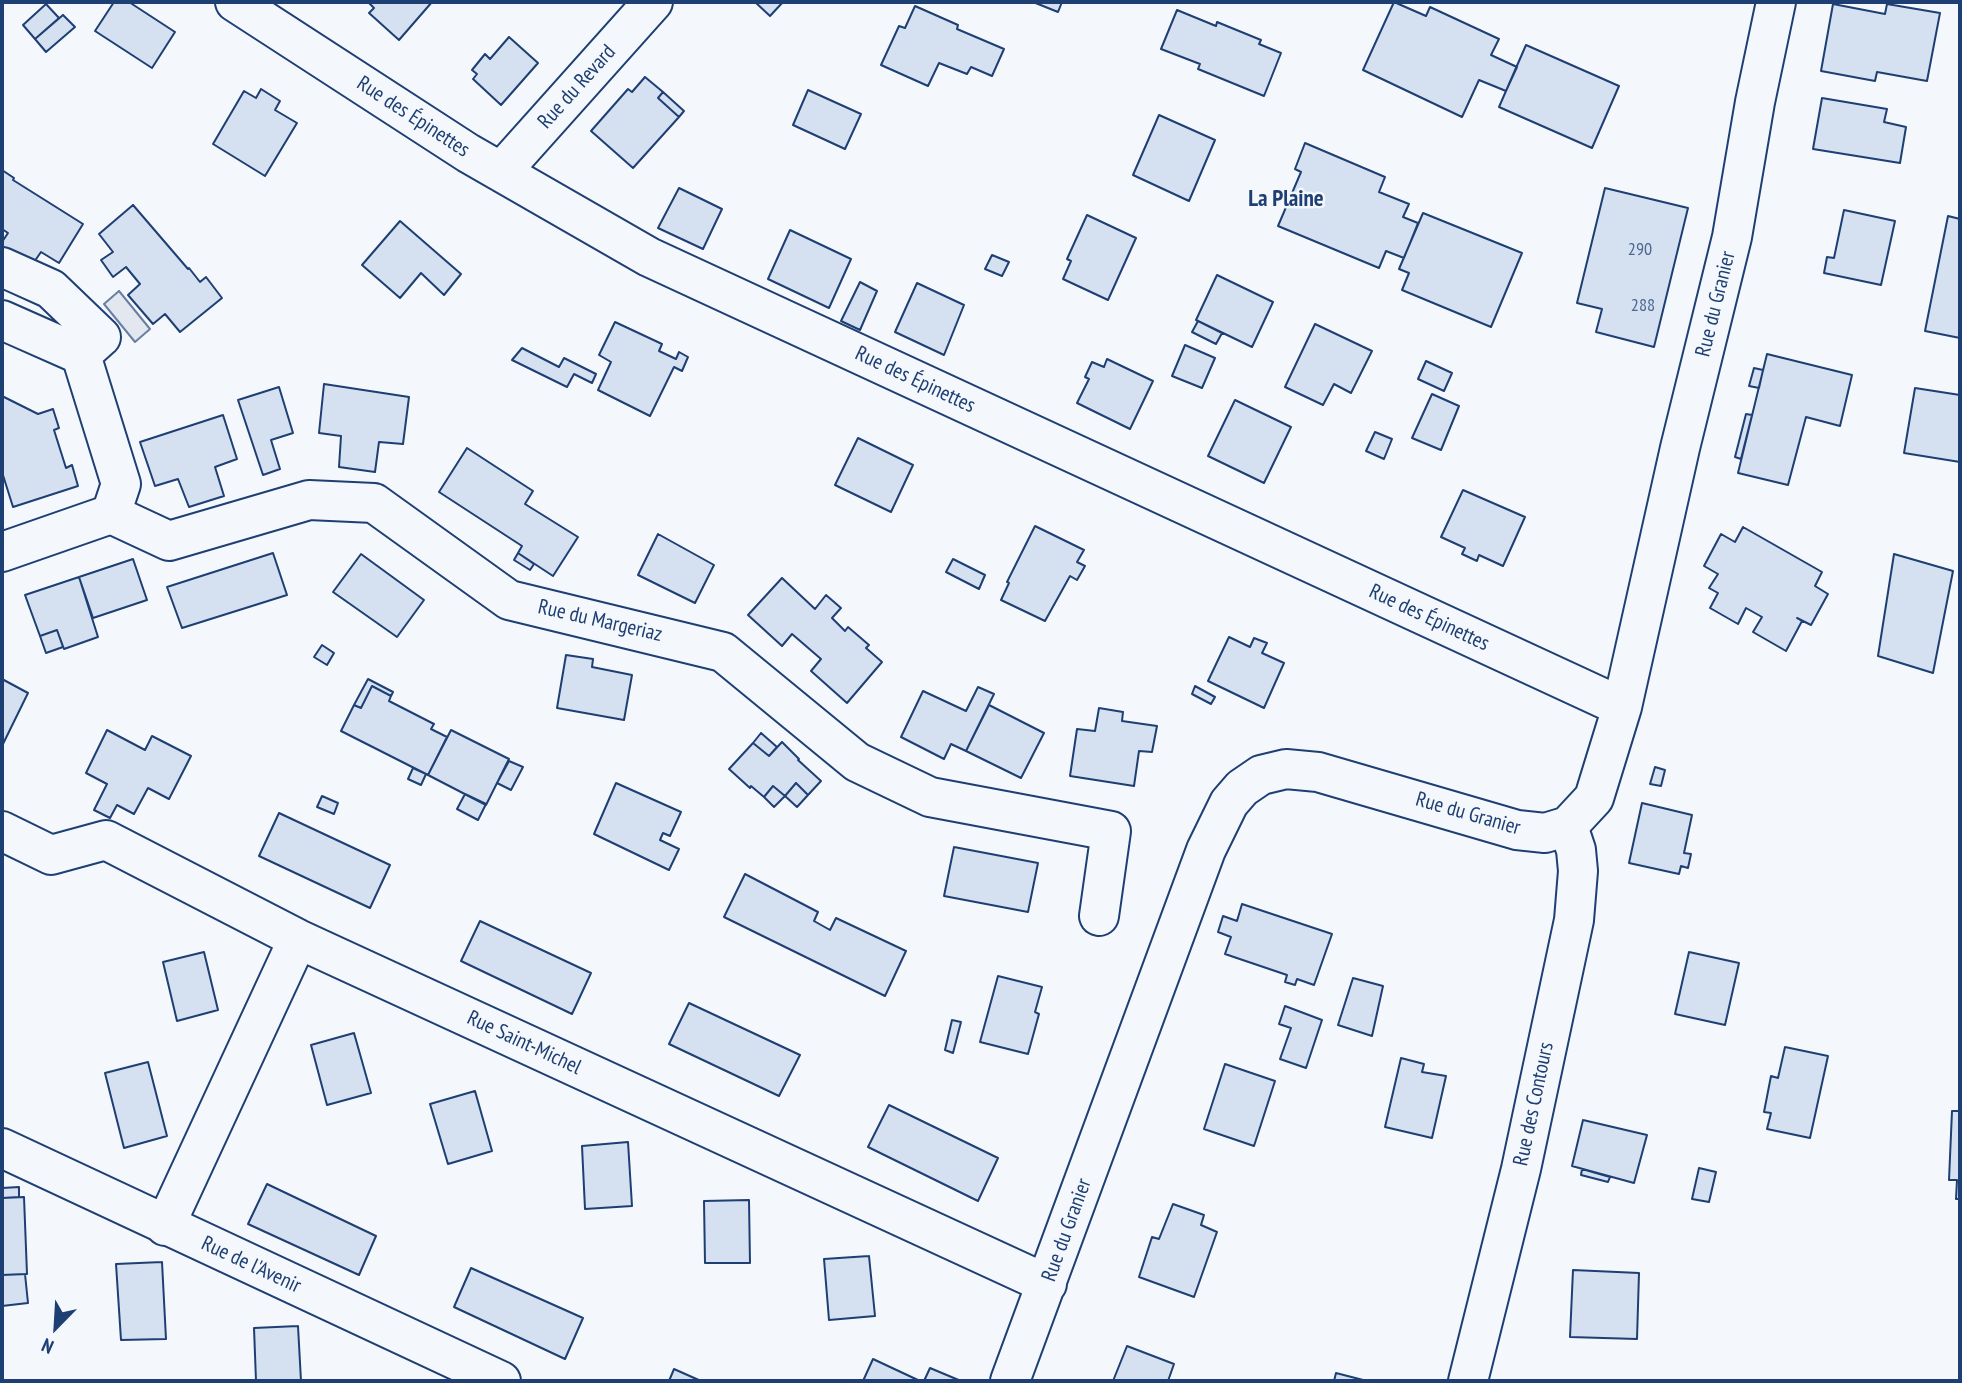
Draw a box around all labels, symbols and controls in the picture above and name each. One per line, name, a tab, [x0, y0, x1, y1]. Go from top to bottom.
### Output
street label: Rue du Revard	[533, 40, 621, 134]
street label: Rue des Épinettes	[352, 71, 474, 163]
district label: La Plaine	[1248, 185, 1324, 213]
house number: 290	[1628, 239, 1652, 261]
street label: Rue du Granier	[1691, 249, 1741, 359]
house number: 288	[1631, 295, 1655, 317]
street label: Rue des Épinettes	[851, 341, 979, 419]
street label: Rue des Épinettes	[1365, 579, 1493, 657]
street label: Rue du Margeriaz	[536, 594, 664, 648]
street label: Rue du Granier	[1413, 787, 1523, 841]
street label: Rue Saint-Michel	[463, 1006, 585, 1080]
street label: Rue des Contours	[1509, 1040, 1559, 1168]
street label: Rue du Granier	[1037, 1175, 1097, 1285]
street label: Rue de l'Avenir	[197, 1231, 305, 1299]
north arrow	[21, 1292, 91, 1362]
text: N	[38, 1333, 57, 1359]

